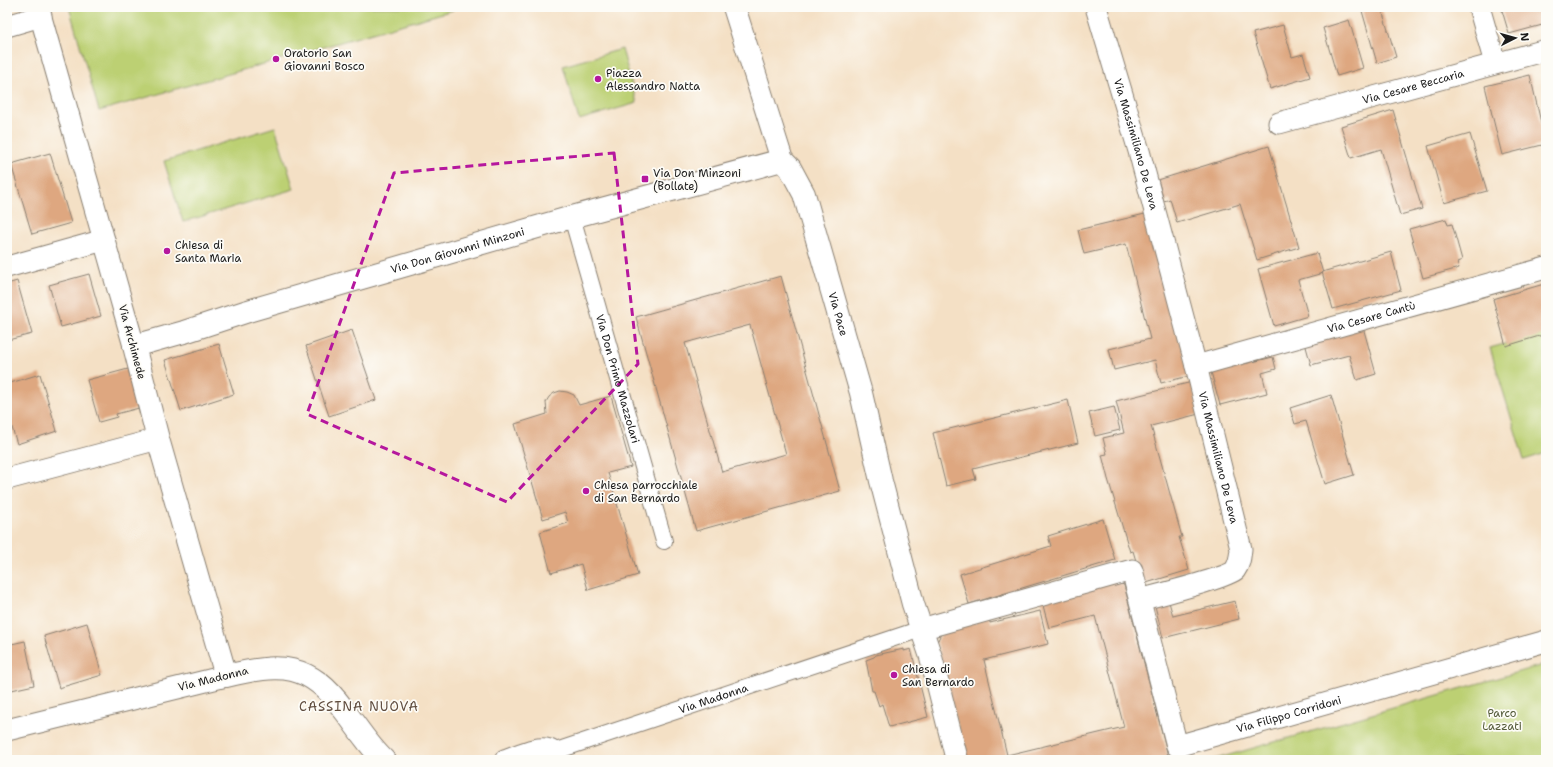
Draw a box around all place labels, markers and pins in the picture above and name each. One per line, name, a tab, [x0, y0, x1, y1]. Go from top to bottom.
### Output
place label: Oratorio San Giovanni Bosco	[284, 46, 365, 74]
marker: Oratorio San Giovanni Bosco	[271, 54, 281, 64]
place label: Piazza Alessandro Natta	[606, 66, 700, 94]
marker: Piazza Alessandro Natta	[593, 74, 603, 84]
place label: Via Don Minzoni (Bollate)	[653, 166, 741, 194]
marker: Via Don Minzoni (Bollate)	[640, 174, 650, 184]
place label: Chiesa di Santa Maria	[175, 238, 242, 266]
marker: Chiesa di Santa Maria	[162, 246, 172, 256]
place label: Chiesa parrocchiale di San Bernardo	[594, 478, 698, 506]
marker: Chiesa parrocchiale di San Bernardo	[581, 486, 591, 496]
place label: Chiesa di San Bernardo	[902, 662, 974, 690]
marker: Chiesa di San Bernardo	[889, 670, 899, 680]

